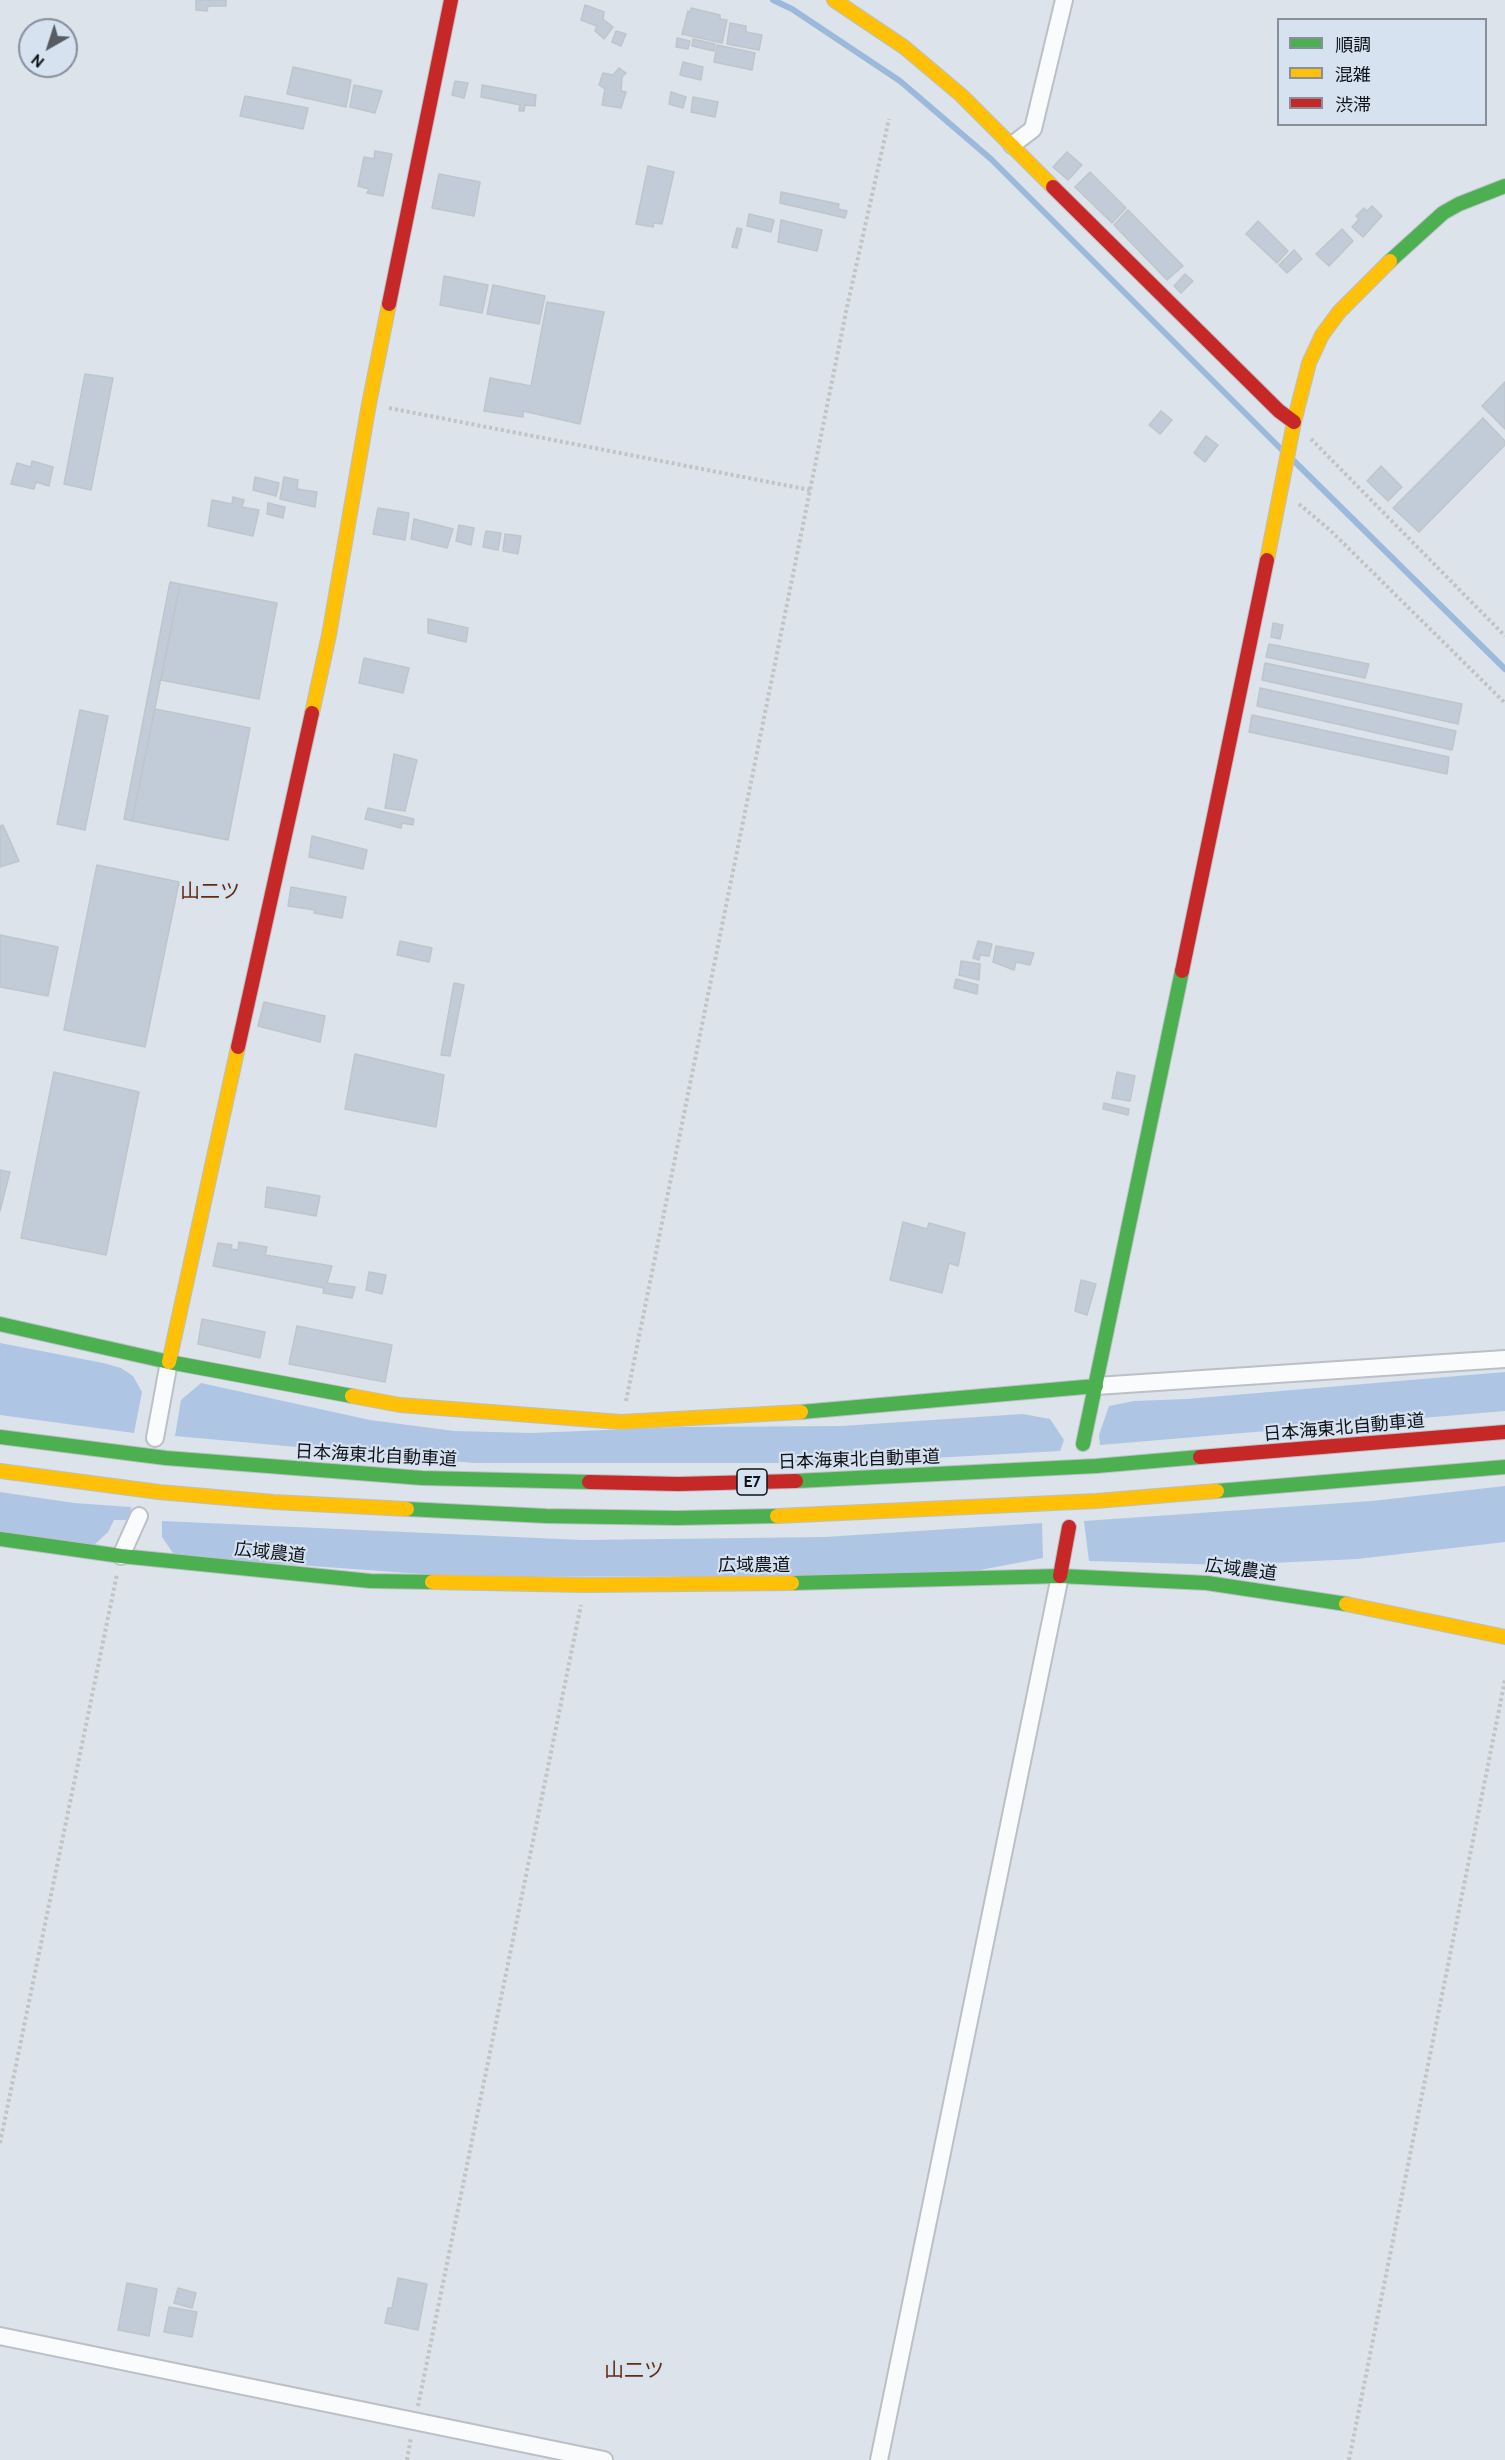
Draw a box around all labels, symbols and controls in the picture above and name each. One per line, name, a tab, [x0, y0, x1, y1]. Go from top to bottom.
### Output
north arrow	[18, 18, 78, 78]
legend	[1277, 18, 1487, 126]
text: 順調	[1335, 34, 1371, 56]
text: N	[27, 50, 48, 72]
text: 混雑	[1335, 64, 1371, 86]
text: 渋滞	[1335, 94, 1371, 116]
district label: 山二ツ	[180, 880, 240, 904]
street label: 日本海東北自動車道	[1262, 1410, 1426, 1446]
street label: 日本海東北自動車道	[295, 1441, 457, 1471]
street label: 日本海東北自動車道	[778, 1446, 940, 1474]
road number: E7	[737, 1469, 767, 1495]
street label: 広域農道	[233, 1538, 307, 1568]
street label: 広域農道	[718, 1555, 790, 1577]
street label: 広域農道	[1204, 1555, 1278, 1585]
district label: 山二ツ	[604, 2359, 664, 2383]

